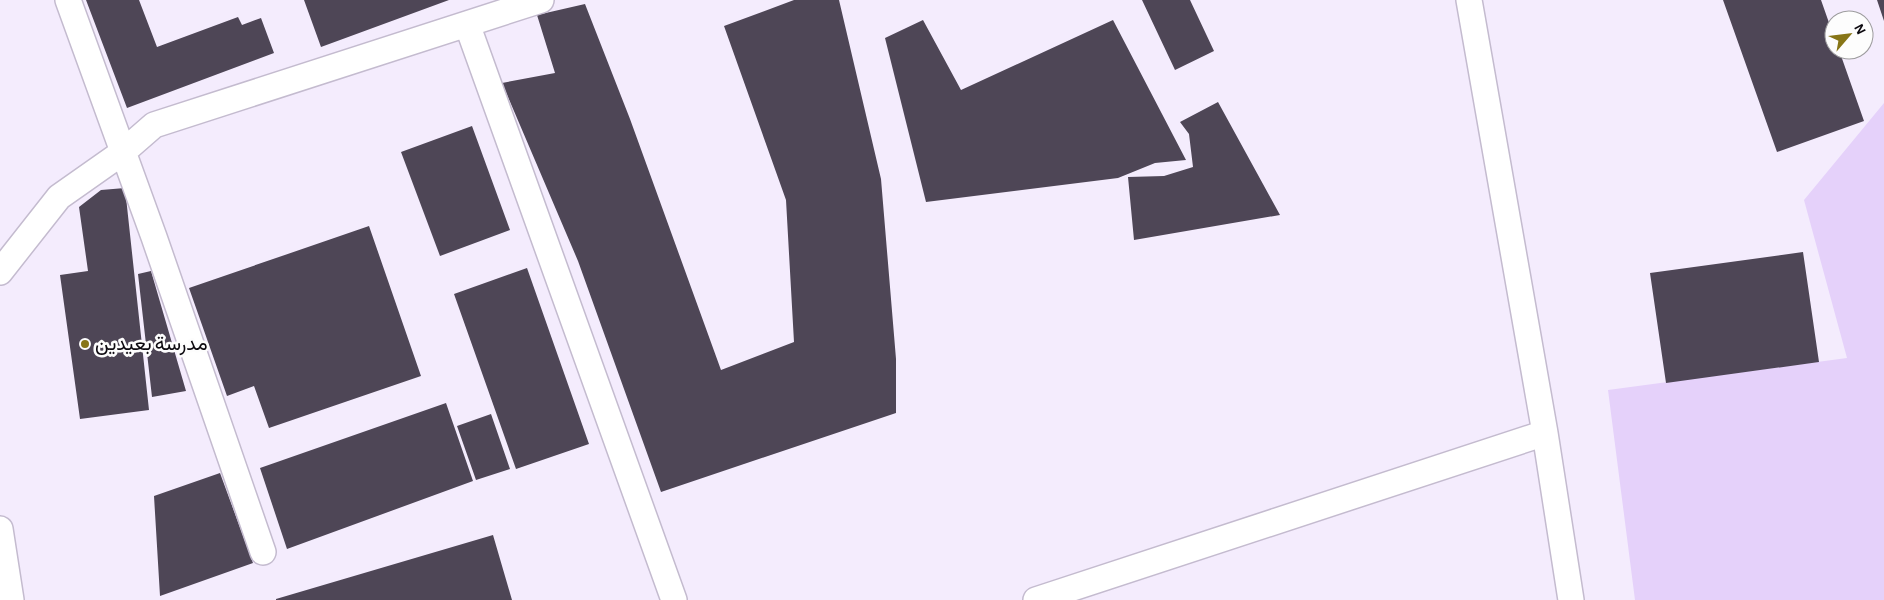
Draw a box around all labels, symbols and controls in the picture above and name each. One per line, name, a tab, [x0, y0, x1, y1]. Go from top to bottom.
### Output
north arrow	[1824, 10, 1874, 60]
text: N	[1851, 22, 1868, 37]
place label: مدرسة بعيدين	[95, 334, 208, 356]
marker: مدرسة بعيدين	[79, 338, 91, 350]

